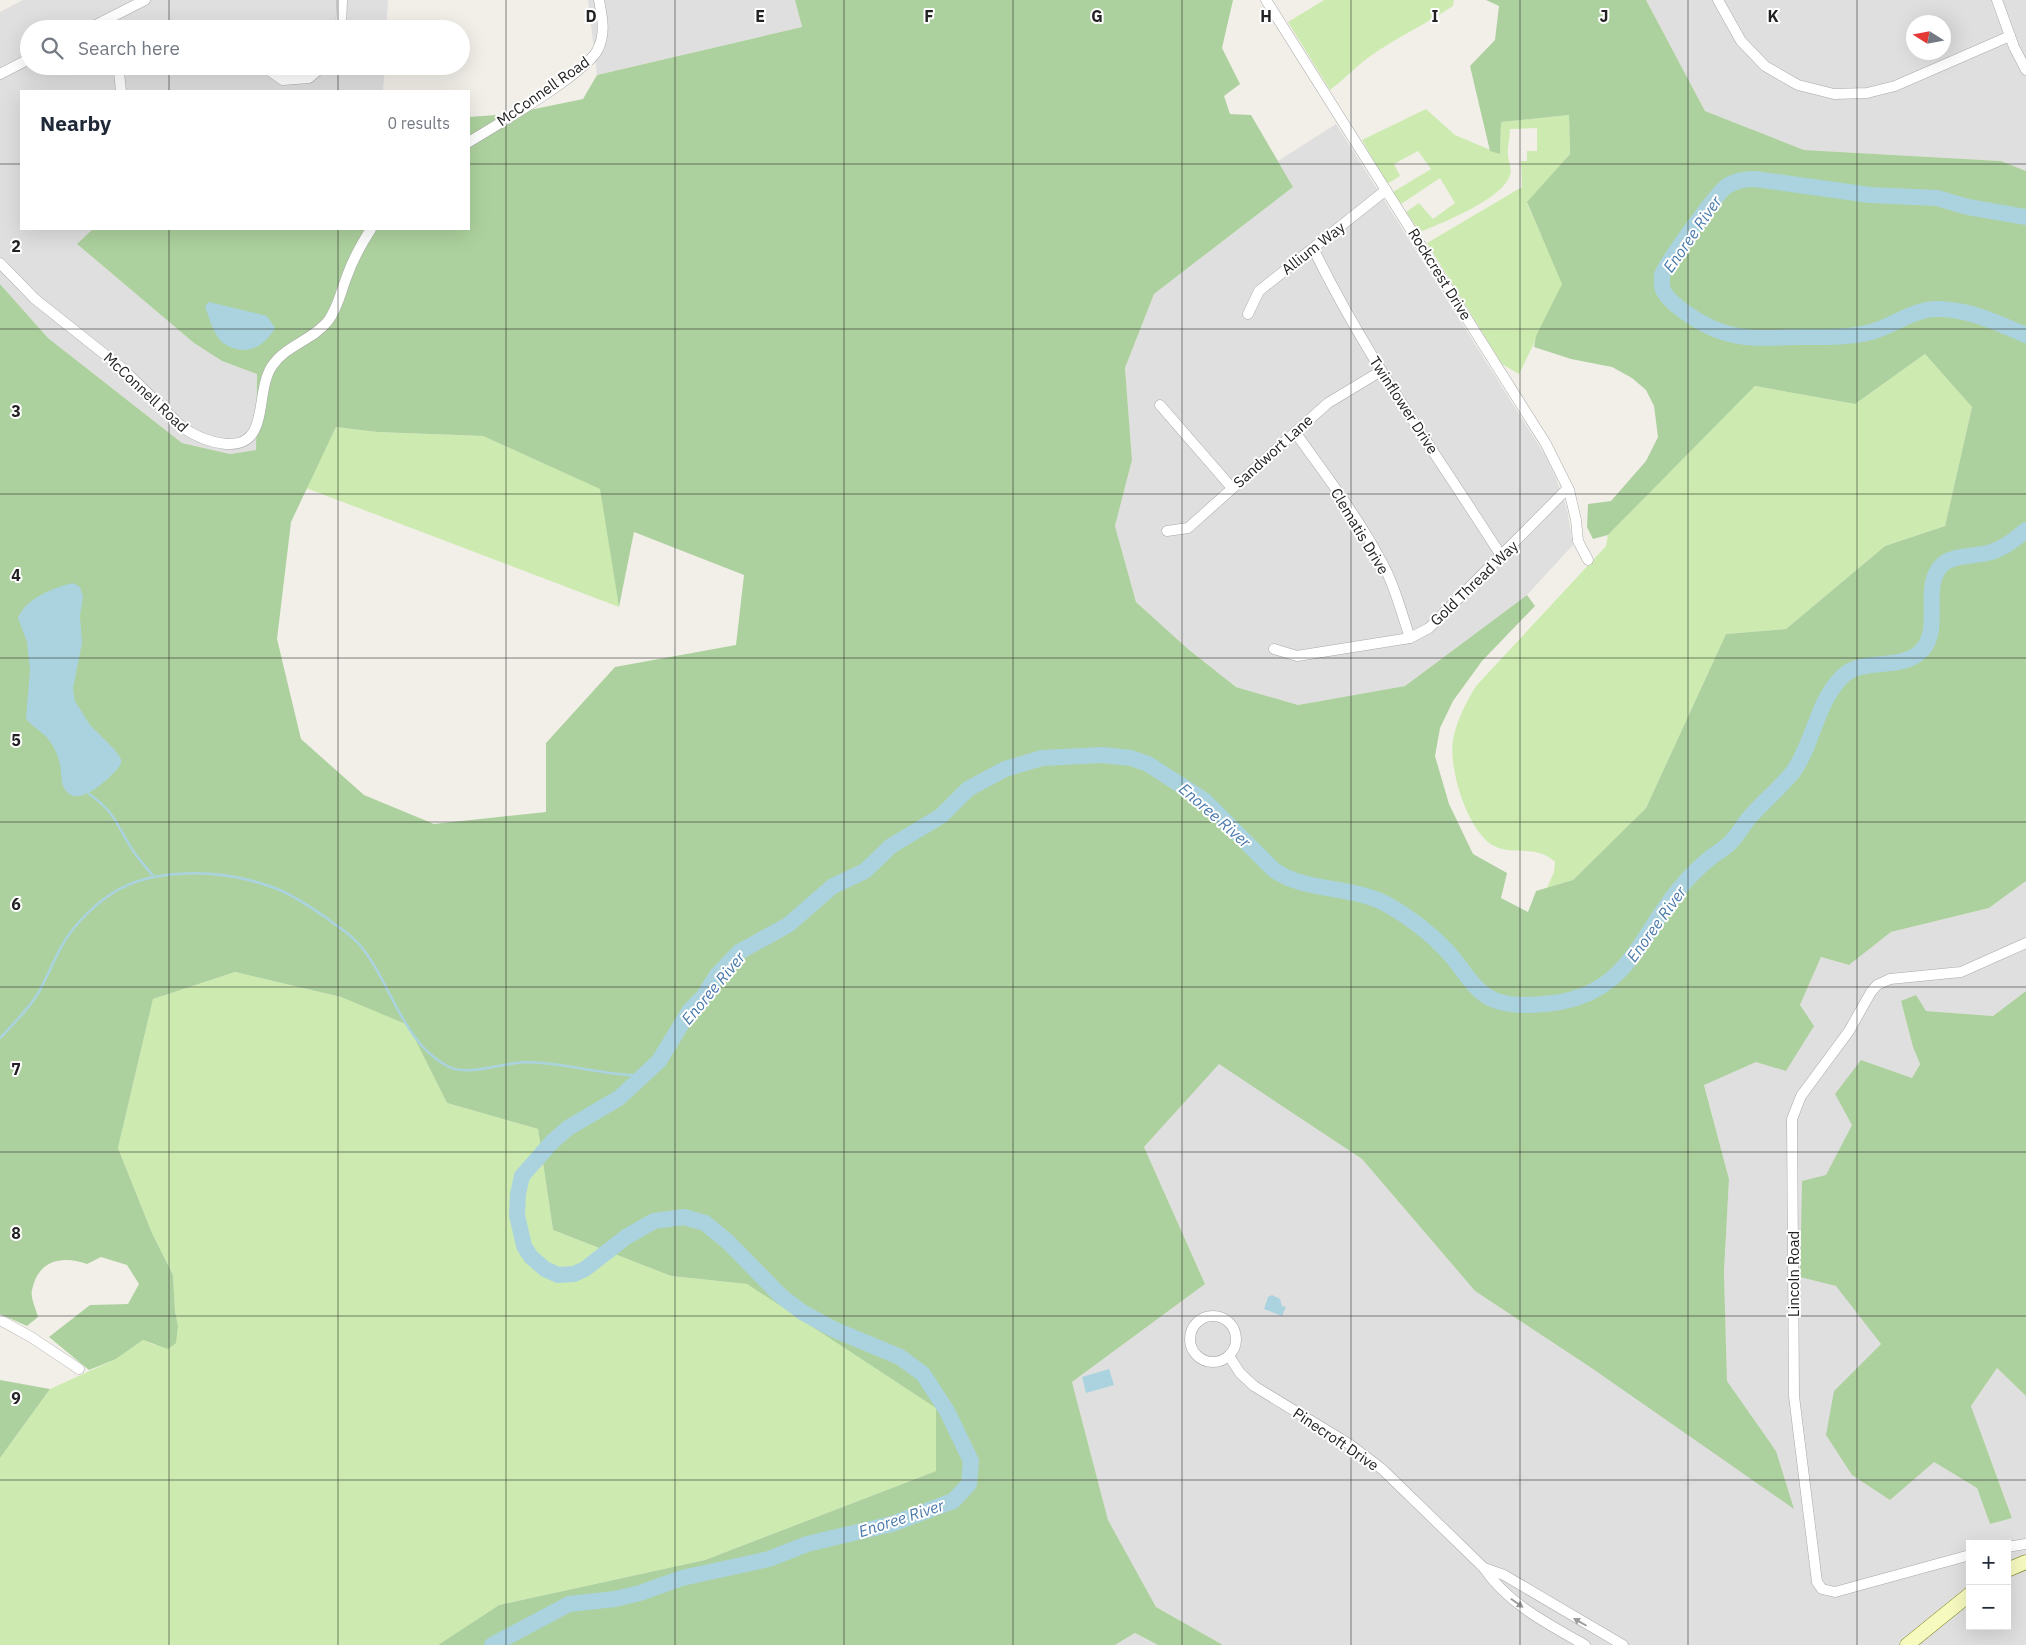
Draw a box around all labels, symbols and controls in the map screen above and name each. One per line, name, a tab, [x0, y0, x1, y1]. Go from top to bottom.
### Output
text: D	[585, 6, 597, 26]
text: E	[755, 6, 765, 26]
text: F	[924, 6, 934, 26]
text: G	[1091, 6, 1103, 26]
text: H	[1260, 6, 1272, 26]
text: I	[1432, 6, 1439, 26]
text: J	[1600, 6, 1608, 26]
text: K	[1767, 6, 1779, 26]
north arrow	[1906, 15, 1951, 60]
search box	[20, 20, 470, 75]
icon: search	[38, 34, 66, 62]
text: Search here	[78, 36, 180, 60]
street label: McConnell Road	[493, 52, 593, 130]
text: Nearby	[40, 109, 111, 137]
text: 0 results	[387, 113, 450, 133]
water label: Enoree River	[1658, 191, 1726, 276]
street label: Allium Way	[1278, 217, 1349, 279]
street label: Rockcrest Drive	[1404, 224, 1476, 324]
text: 2	[11, 236, 21, 256]
street label: McConnell Road	[100, 348, 192, 436]
street label: Twinflower Drive	[1365, 353, 1443, 457]
text: 3	[11, 401, 21, 421]
street label: Sandwort Lane	[1229, 410, 1317, 492]
street label: Clematis Drive	[1327, 484, 1393, 578]
street label: Gold Thread Way	[1426, 536, 1522, 630]
text: 4	[11, 565, 21, 585]
text: 5	[11, 730, 21, 750]
water label: Enoree River	[1175, 778, 1256, 852]
water label: Enoree River	[1622, 881, 1691, 966]
text: 6	[11, 894, 21, 914]
water label: Enoree River	[677, 947, 750, 1028]
text: 7	[11, 1059, 21, 1079]
text: 8	[11, 1223, 21, 1243]
street label: Lincoln Road	[1784, 1231, 1803, 1317]
text: 9	[11, 1388, 21, 1408]
street label: Pinecroft Drive	[1289, 1403, 1383, 1475]
water label: Enoree River	[856, 1494, 947, 1541]
map controls	[1966, 1540, 2011, 1630]
button: +	[1966, 1540, 2011, 1585]
button: −	[1966, 1585, 2011, 1630]
one-way arrow	[1510, 1598, 1524, 1608]
one-way arrow	[1573, 1617, 1586, 1626]

